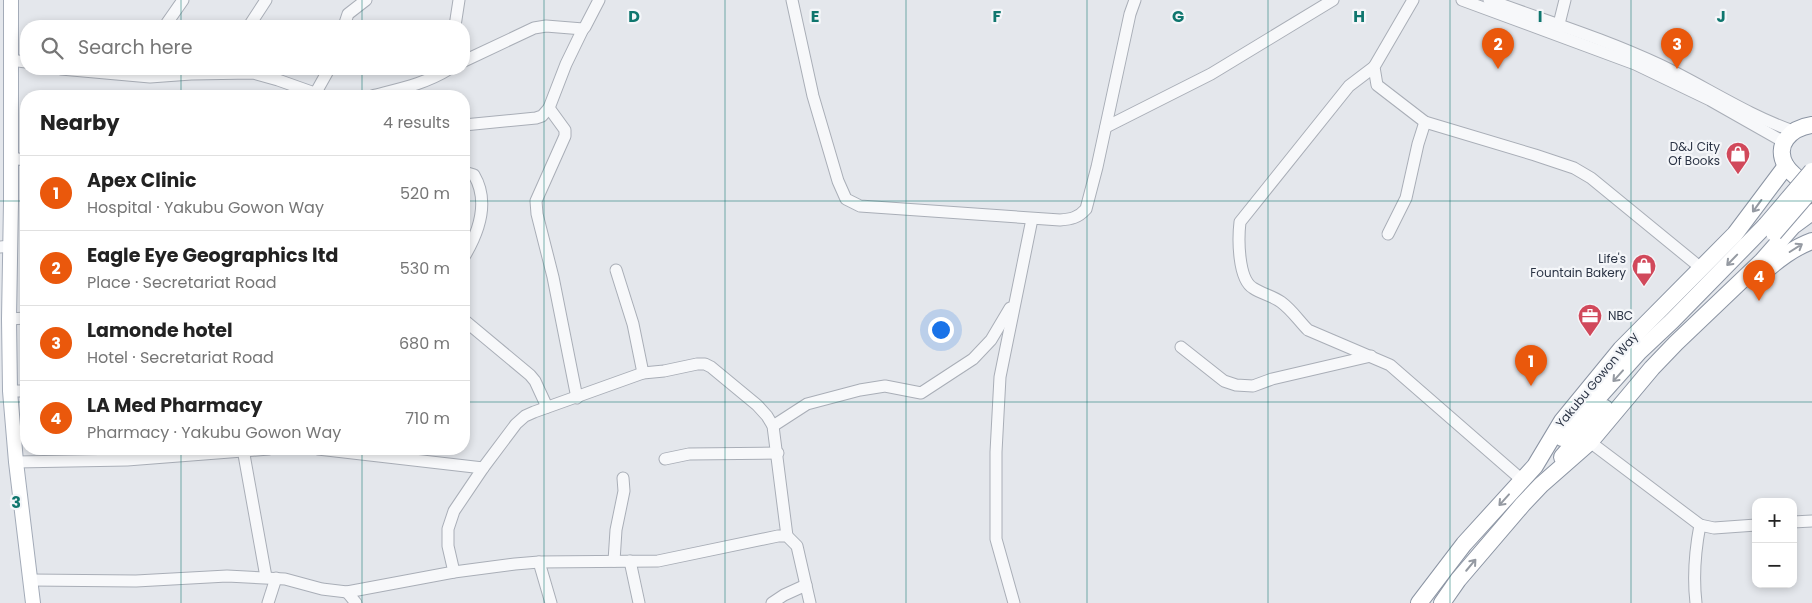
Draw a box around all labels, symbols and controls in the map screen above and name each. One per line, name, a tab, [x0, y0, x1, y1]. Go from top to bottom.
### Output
text: D	[628, 5, 640, 28]
text: E	[811, 5, 819, 28]
text: F	[993, 5, 1002, 28]
text: G	[1172, 5, 1184, 28]
text: H	[1353, 5, 1365, 28]
text: I	[1538, 5, 1542, 28]
text: J	[1716, 5, 1726, 28]
search box	[20, 20, 470, 75]
pin: 2	[1482, 28, 1514, 69]
pin: 3	[1661, 28, 1693, 69]
icon: search	[38, 34, 66, 62]
text: Search here	[78, 34, 192, 61]
text: Nearby	[40, 108, 120, 137]
text: 4 results	[383, 111, 450, 134]
place label: D&J City Of Books	[1668, 138, 1720, 169]
shop icon: D&J City Of Books	[1725, 141, 1751, 175]
text: Apex Clinic	[87, 167, 196, 194]
text: 1	[53, 182, 59, 205]
text: 520 m	[400, 182, 450, 205]
text: Hospital · Yakubu Gowon Way	[87, 196, 324, 219]
one-way arrow	[1752, 199, 1762, 213]
text: Eagle Eye Geographics ltd	[87, 242, 338, 269]
one-way arrow	[1789, 243, 1803, 254]
place label: Life's Fountain Bakery	[1530, 250, 1626, 281]
shop icon: Life's Fountain Bakery	[1631, 253, 1657, 287]
one-way arrow	[1726, 253, 1738, 266]
text: 2	[51, 257, 61, 280]
text: 530 m	[400, 257, 450, 280]
pin: 4	[1743, 260, 1775, 301]
text: Place · Secretariat Road	[87, 271, 277, 294]
office icon: NBC	[1577, 303, 1603, 337]
place label: NBC	[1608, 307, 1633, 324]
text: Lamonde hotel	[87, 317, 233, 344]
your location	[928, 317, 954, 343]
street label: Yakubu Gowon Way	[1552, 328, 1642, 431]
text: 3	[51, 332, 61, 355]
text: 680 m	[399, 332, 450, 355]
pin: 1	[1515, 345, 1547, 386]
text: Hotel · Secretariat Road	[87, 346, 274, 369]
one-way arrow	[1612, 369, 1624, 382]
text: LA Med Pharmacy	[87, 392, 262, 419]
text: 4	[51, 407, 61, 430]
text: 710 m	[405, 407, 450, 430]
text: Pharmacy · Yakubu Gowon Way	[87, 421, 341, 444]
text: 3	[11, 491, 21, 514]
one-way arrow	[1498, 494, 1510, 507]
map controls	[1752, 498, 1797, 588]
button: +	[1752, 498, 1797, 543]
button: −	[1752, 543, 1797, 588]
one-way arrow	[1466, 558, 1477, 571]

